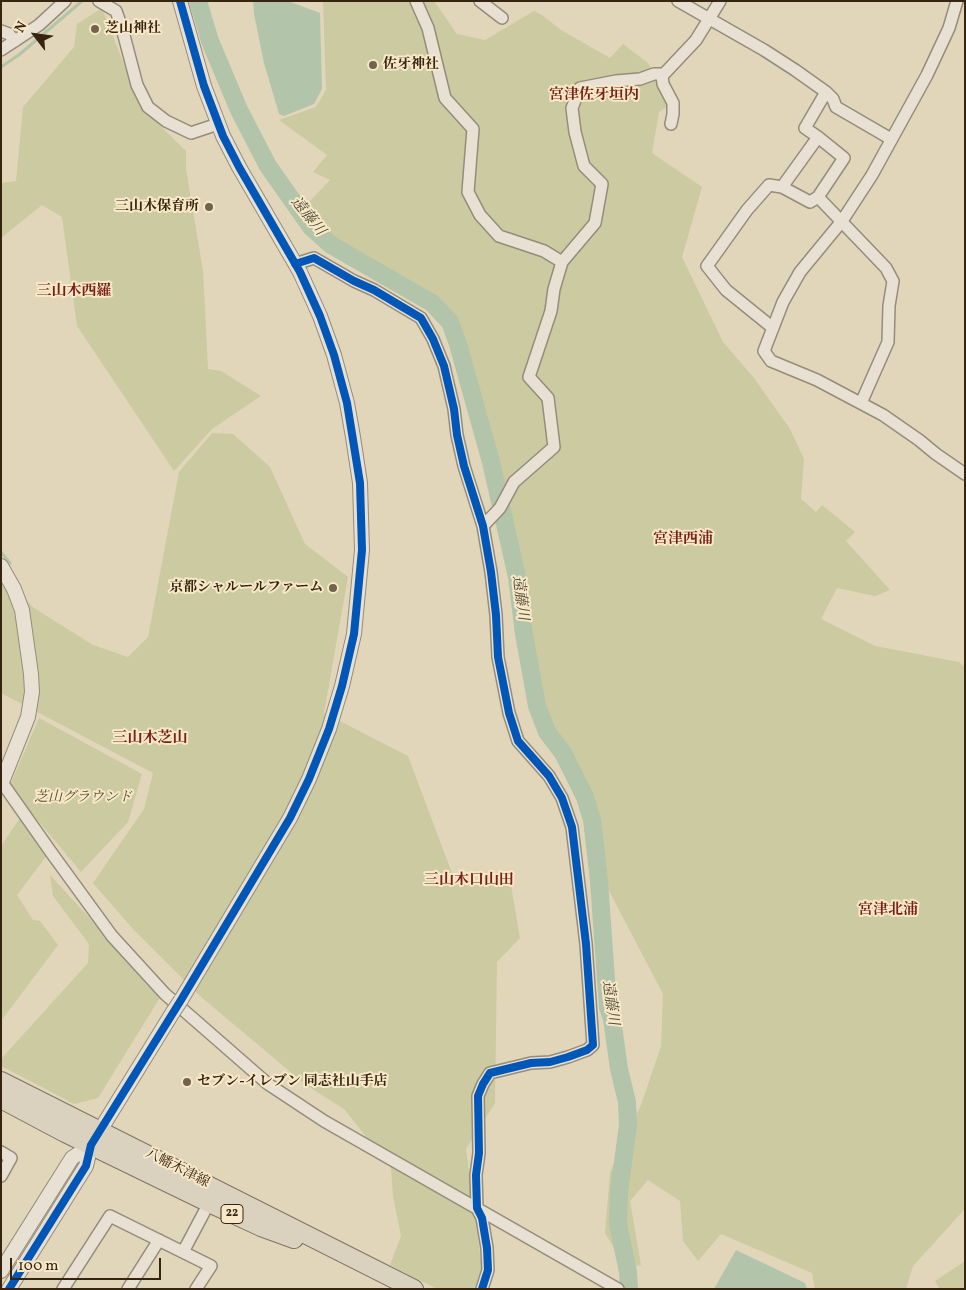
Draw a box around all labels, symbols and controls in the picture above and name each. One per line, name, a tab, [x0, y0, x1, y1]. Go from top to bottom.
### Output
north arrow	[10, 10, 60, 60]
text: N	[11, 18, 32, 36]
place label: 芝山神社	[105, 21, 161, 37]
marker: 芝山神社	[89, 23, 101, 35]
place label: 佐牙神社	[383, 57, 439, 73]
marker: 佐牙神社	[367, 59, 379, 71]
district label: 宮津佐牙垣内	[549, 87, 639, 105]
water label: 遠藤川	[286, 194, 328, 240]
place label: 三山木保育所	[115, 199, 199, 215]
marker: 三山木保育所	[203, 201, 215, 213]
district label: 三山木西羅	[37, 283, 111, 301]
district label: 宮津西浦	[653, 531, 713, 549]
water label: 遠藤川	[507, 575, 531, 621]
place label: 京都シャルールファーム	[169, 580, 323, 596]
marker: 京都シャルールファーム	[327, 582, 339, 594]
district label: 三山木芝山	[113, 730, 187, 748]
park label: 芝山グラウンド	[34, 790, 132, 806]
district label: 三山木口山田	[424, 872, 514, 890]
district label: 宮津北浦	[858, 902, 918, 920]
water label: 遠藤川	[597, 979, 621, 1027]
place label: セブン-イレブン 同志社山手店	[197, 1074, 388, 1090]
marker: セブン-イレブン 同志社山手店	[181, 1076, 193, 1088]
street label: 八幡木津線	[142, 1146, 212, 1192]
road number: 22	[221, 1204, 243, 1224]
scale bar	[12, 1248, 164, 1280]
text: 100 m	[18, 1256, 58, 1277]

